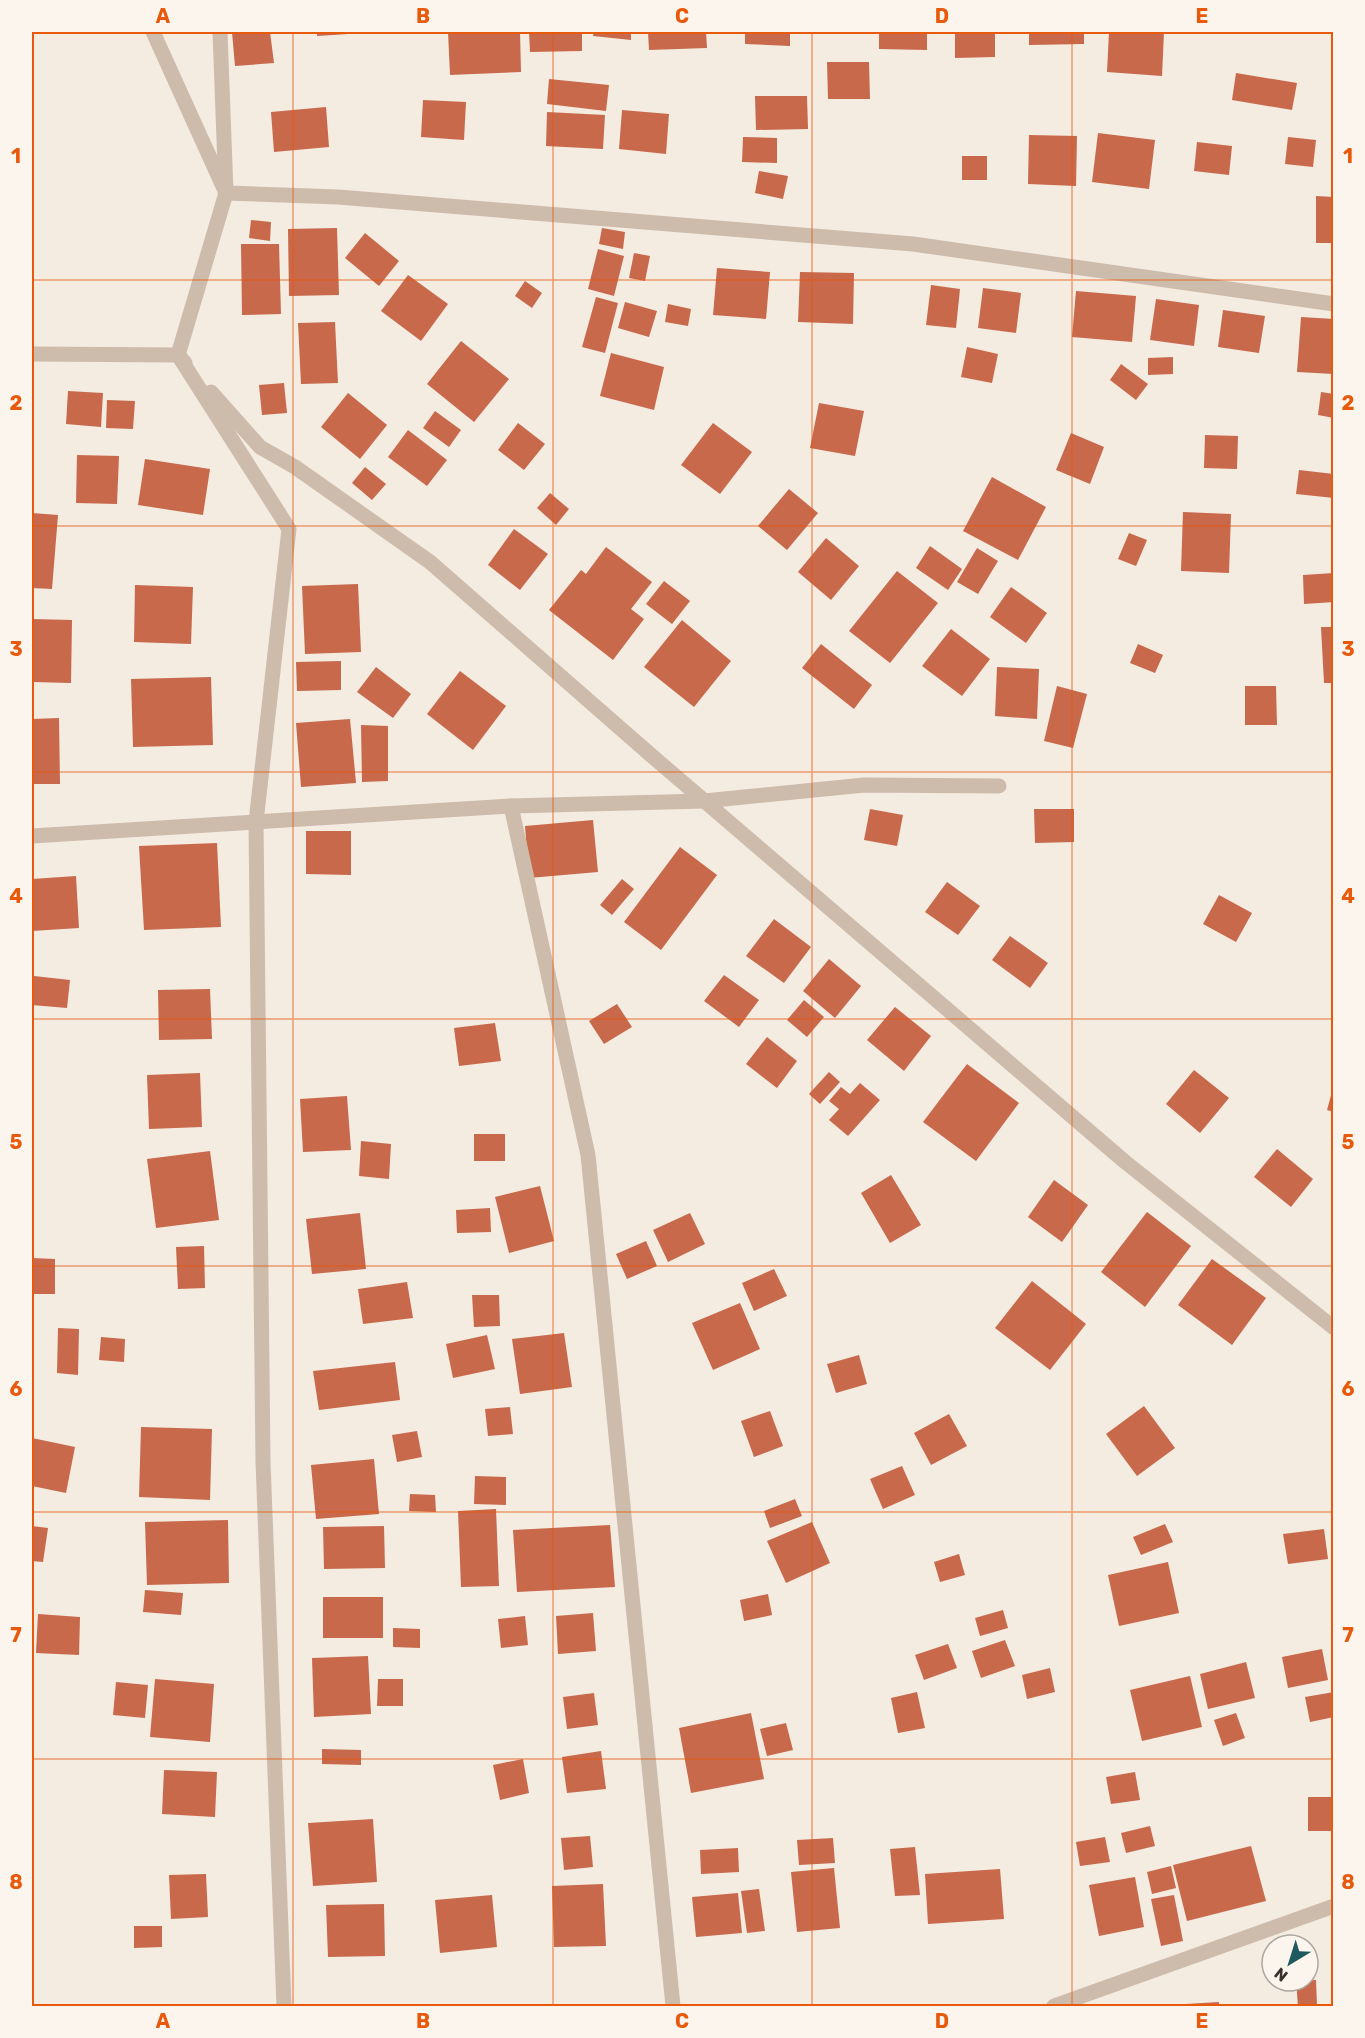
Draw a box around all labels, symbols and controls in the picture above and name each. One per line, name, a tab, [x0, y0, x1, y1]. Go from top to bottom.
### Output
text: A	[156, 4, 171, 28]
text: B	[416, 4, 430, 28]
text: C	[675, 4, 689, 28]
text: D	[935, 4, 949, 28]
text: E	[1196, 4, 1208, 28]
text: 1	[11, 144, 21, 168]
text: 1	[1343, 144, 1353, 168]
text: 2	[10, 391, 23, 415]
text: 2	[1342, 391, 1355, 415]
text: 3	[9, 637, 23, 661]
text: 3	[1341, 637, 1355, 661]
text: 4	[9, 884, 23, 908]
text: 4	[1341, 884, 1355, 908]
text: 5	[10, 1130, 23, 1154]
text: 5	[1342, 1130, 1355, 1154]
text: 6	[9, 1377, 23, 1401]
text: 6	[1341, 1377, 1355, 1401]
text: 7	[10, 1623, 22, 1647]
text: 7	[1342, 1623, 1354, 1647]
text: 8	[9, 1870, 23, 1894]
text: 8	[1341, 1870, 1355, 1894]
north arrow	[1260, 1933, 1320, 1993]
text: N	[1271, 1963, 1291, 1985]
text: A	[156, 2009, 171, 2033]
text: B	[416, 2009, 430, 2033]
text: C	[675, 2009, 689, 2033]
text: D	[935, 2009, 949, 2033]
text: E	[1196, 2009, 1208, 2033]

